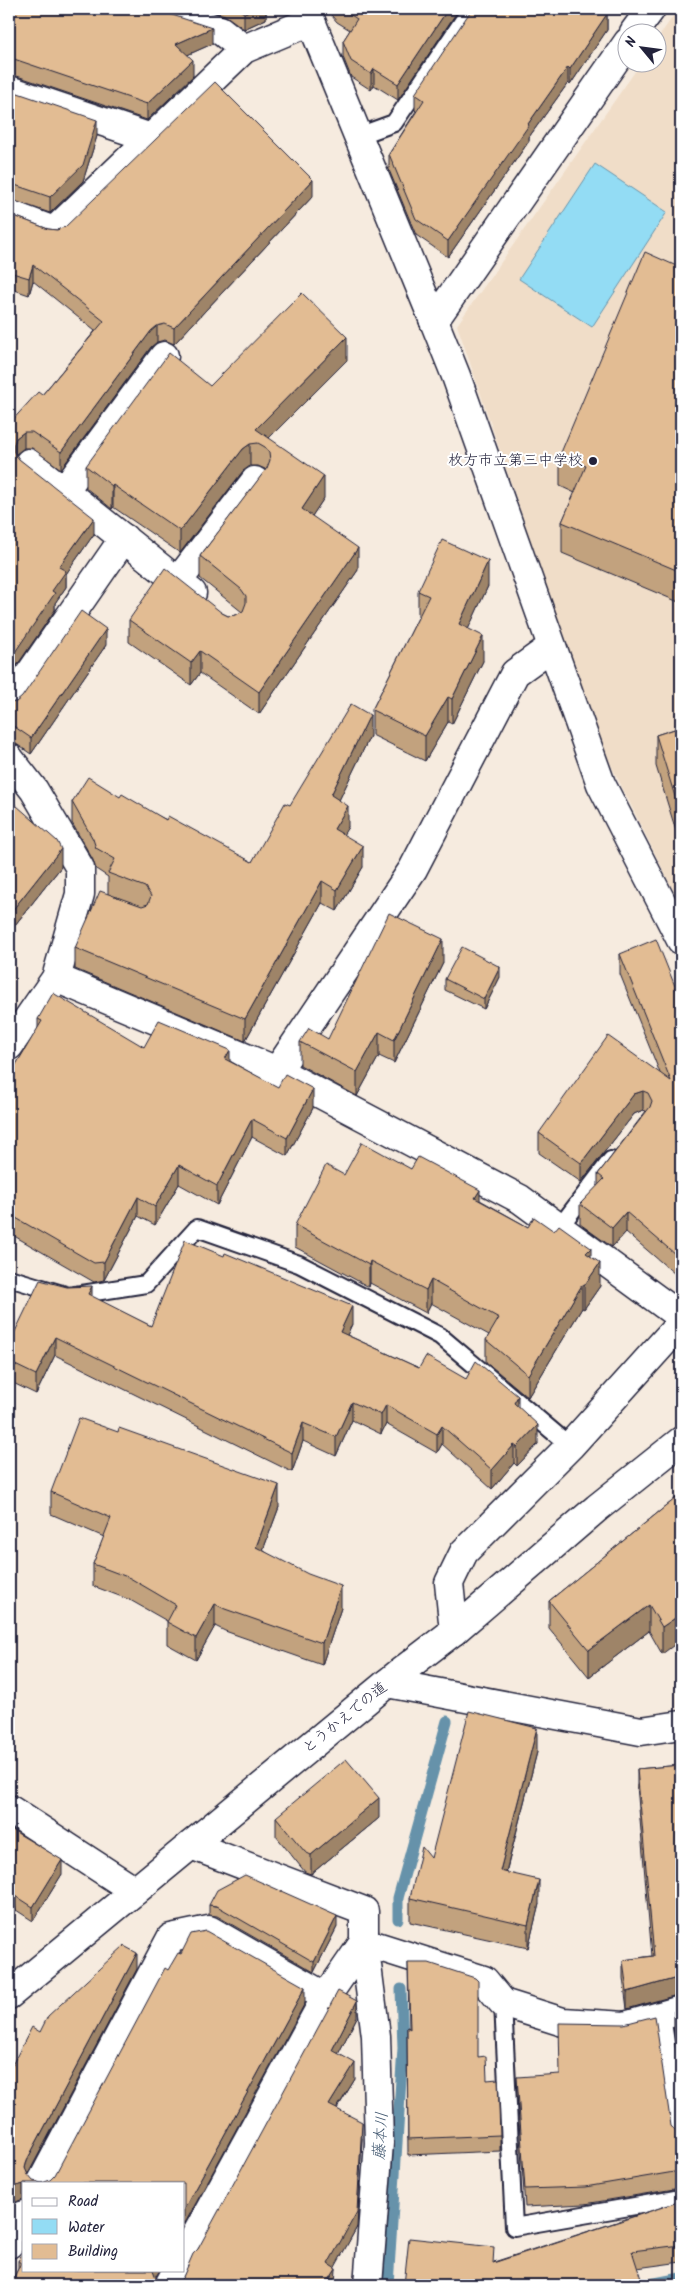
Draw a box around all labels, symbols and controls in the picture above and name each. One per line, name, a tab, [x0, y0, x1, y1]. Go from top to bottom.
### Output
north arrow	[618, 22, 668, 72]
text: N	[620, 33, 643, 51]
place label: 枚方市立第三中学校	[448, 449, 583, 473]
marker: 枚方市立第三中学校	[587, 455, 599, 467]
street label: とうかえでの道	[297, 1676, 393, 1760]
water label: 藤本川	[367, 2111, 395, 2161]
legend	[22, 2182, 185, 2272]
text: Road	[68, 2190, 99, 2214]
text: Water	[68, 2216, 105, 2240]
text: Building	[68, 2240, 118, 2264]

